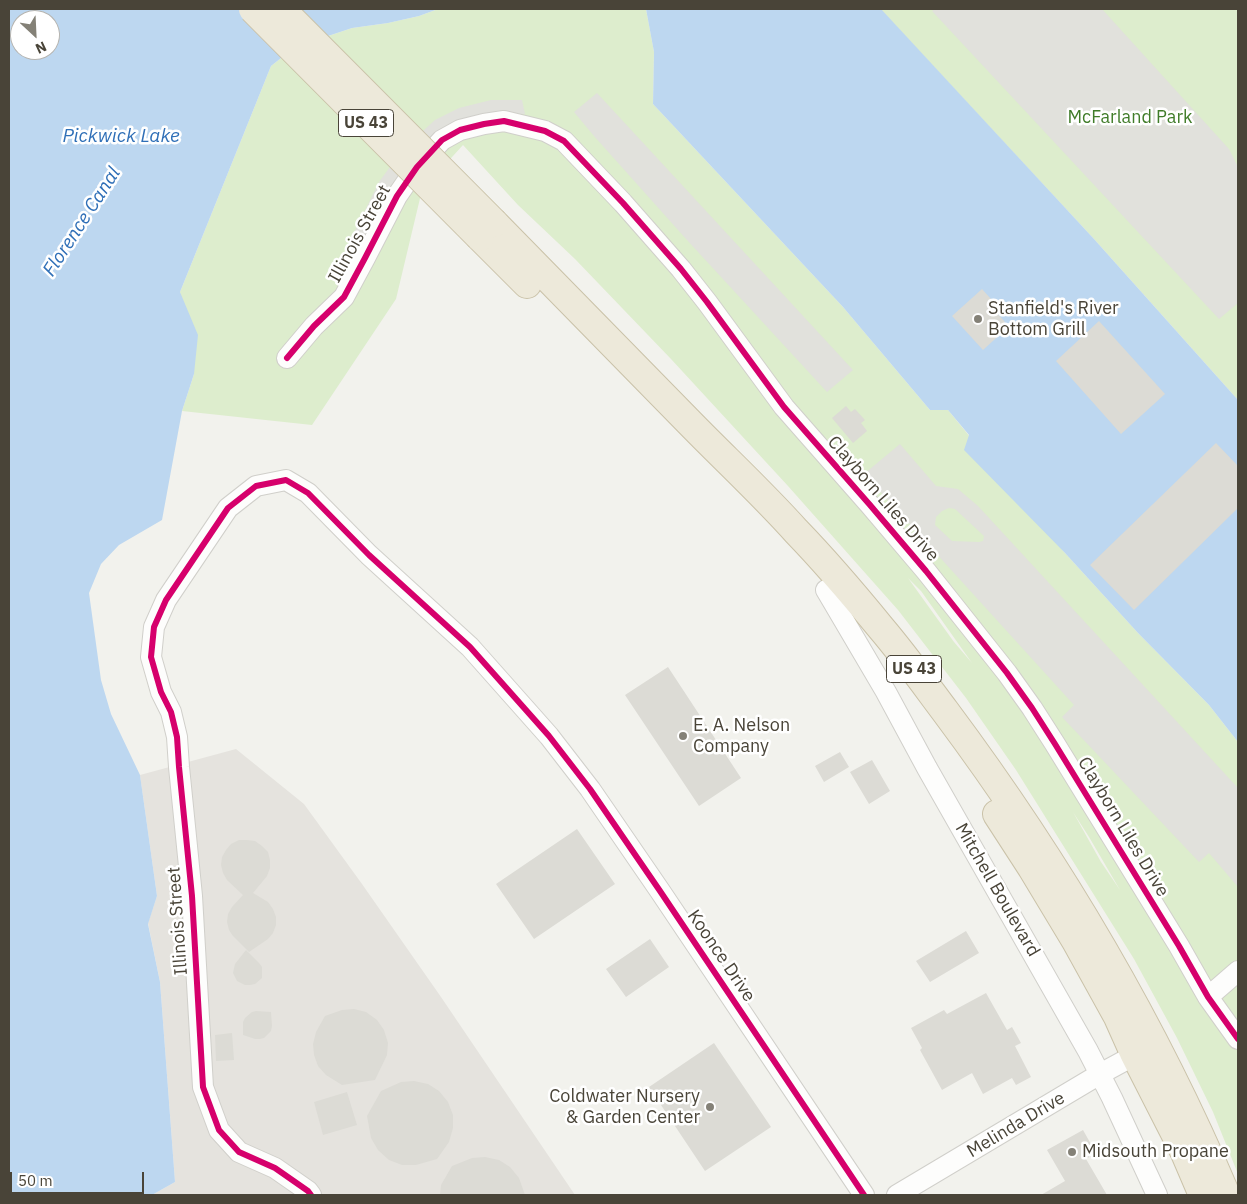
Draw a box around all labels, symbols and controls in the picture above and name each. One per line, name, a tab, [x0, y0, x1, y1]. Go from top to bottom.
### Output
north arrow	[10, 10, 60, 60]
text: N	[33, 37, 49, 58]
park label: McFarland Park	[1067, 107, 1193, 129]
road number: US 43	[338, 110, 394, 136]
water label: Pickwick Lake	[62, 126, 180, 148]
water label: Florence Canal	[38, 163, 126, 281]
street label: Illinois Street	[324, 181, 396, 287]
place label: Stanfield's River Bottom Grill	[988, 298, 1119, 340]
marker: Stanfield's River Bottom Grill	[972, 313, 984, 325]
street label: Clayborn Liles Drive	[823, 432, 943, 566]
road number: US 43	[886, 656, 942, 682]
place label: E. A. Nelson Company	[693, 715, 790, 758]
marker: E. A. Nelson Company	[677, 730, 689, 742]
street label: Clayborn Liles Drive	[1073, 753, 1173, 901]
street label: Mitchell Boulevard	[950, 819, 1044, 961]
street label: Illinois Street	[163, 866, 193, 976]
street label: Koonce Drive	[682, 906, 760, 1006]
place label: Coldwater Nursery & Garden Center	[549, 1086, 700, 1128]
street label: Melinda Drive	[963, 1087, 1069, 1163]
marker: Coldwater Nursery & Garden Center	[704, 1101, 716, 1113]
place label: Midsouth Propane	[1082, 1141, 1229, 1163]
marker: Midsouth Propane	[1066, 1146, 1078, 1158]
scale bar	[12, 1162, 146, 1194]
text: 50 m	[18, 1171, 53, 1190]

